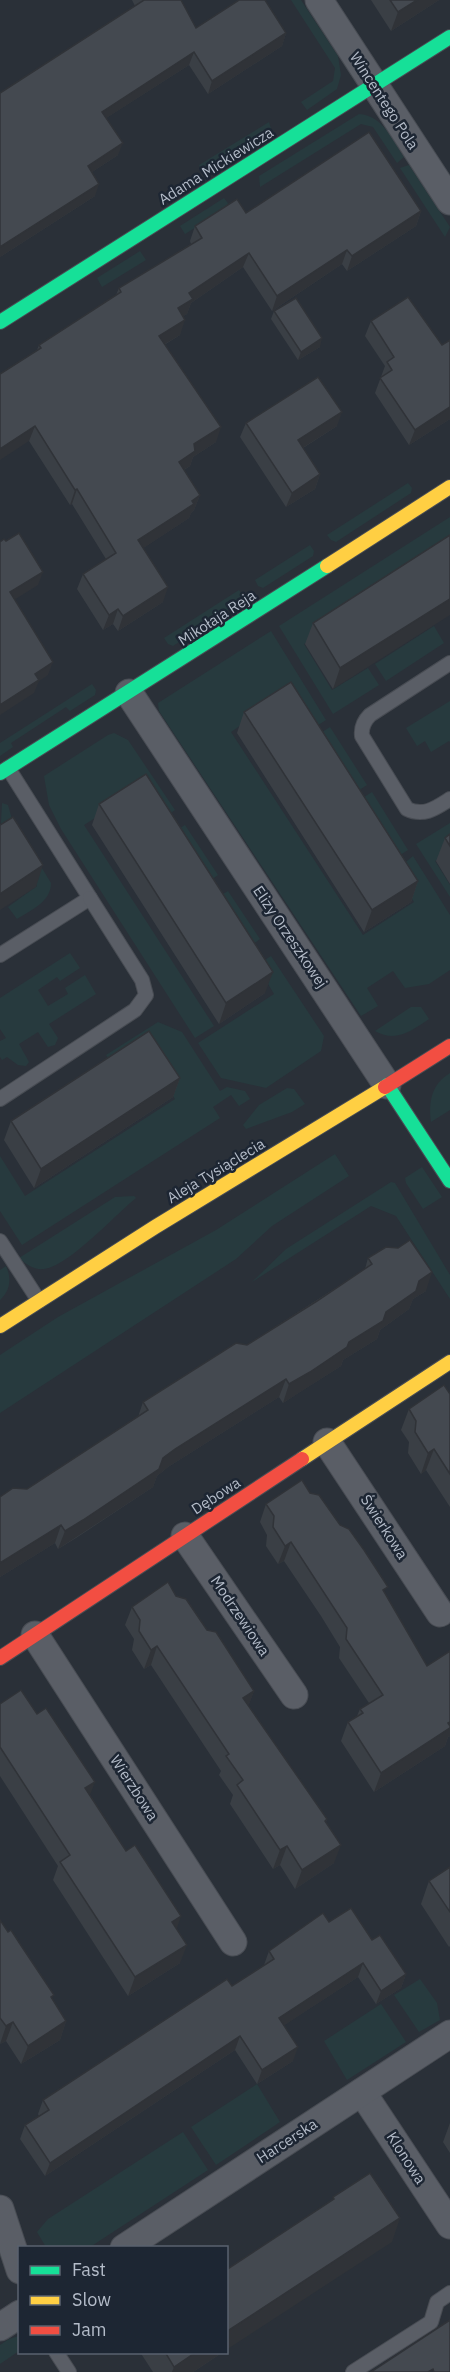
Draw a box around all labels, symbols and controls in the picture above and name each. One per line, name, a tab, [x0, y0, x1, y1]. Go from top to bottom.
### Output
street label: Wincentego Pola	[346, 48, 423, 153]
street label: Adama Mickiewicza	[155, 123, 277, 209]
street label: Mikołaja Reja	[174, 585, 259, 650]
street label: Elizy Orzeszkowej	[249, 882, 332, 991]
street label: Aleja Tysiąclecia	[163, 1134, 268, 1207]
street label: Dębowa	[188, 1473, 244, 1518]
street label: Świerkowa	[357, 1491, 412, 1563]
street label: Modrzewiowa	[207, 1572, 274, 1659]
street label: Wierzbowa	[106, 1751, 163, 1824]
street label: Harcerska	[253, 2114, 321, 2167]
street label: Klonowa	[383, 2128, 430, 2187]
legend	[18, 2246, 228, 2354]
text: Fast	[72, 2258, 106, 2281]
text: Slow	[72, 2288, 111, 2311]
text: Jam	[72, 2318, 107, 2341]

